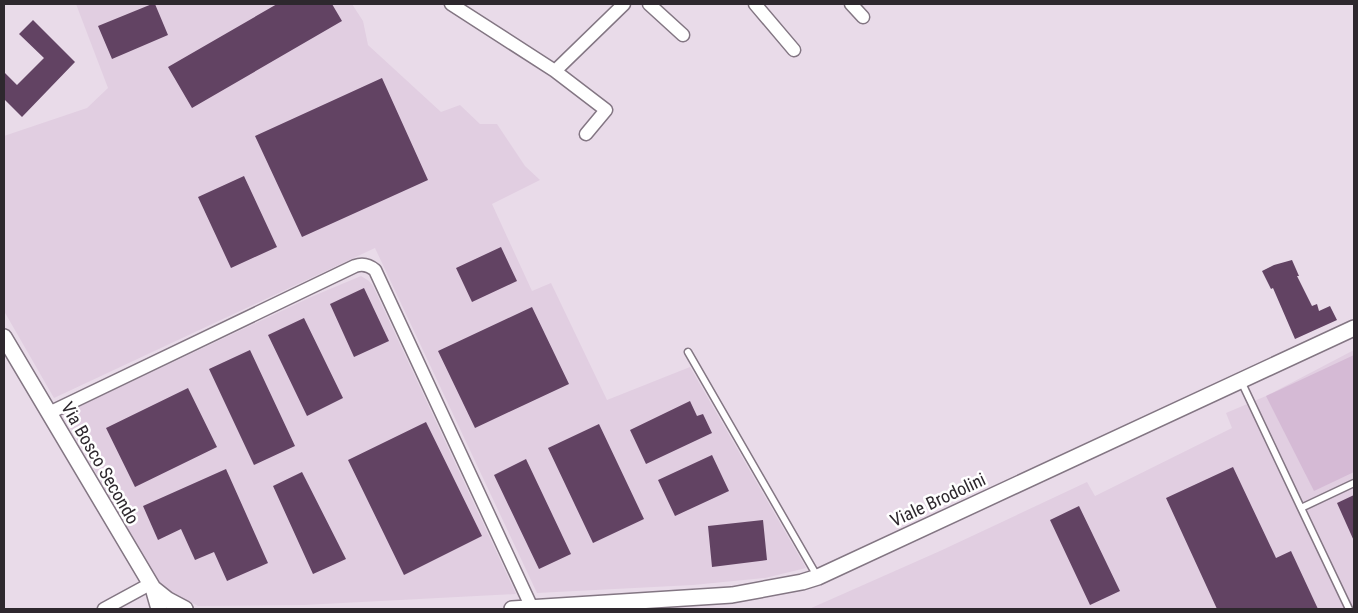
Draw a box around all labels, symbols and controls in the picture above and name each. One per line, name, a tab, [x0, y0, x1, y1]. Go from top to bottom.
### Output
street label: Via Bosco Secondo	[57, 398, 144, 527]
street label: Viale Brodolini	[887, 468, 989, 531]

